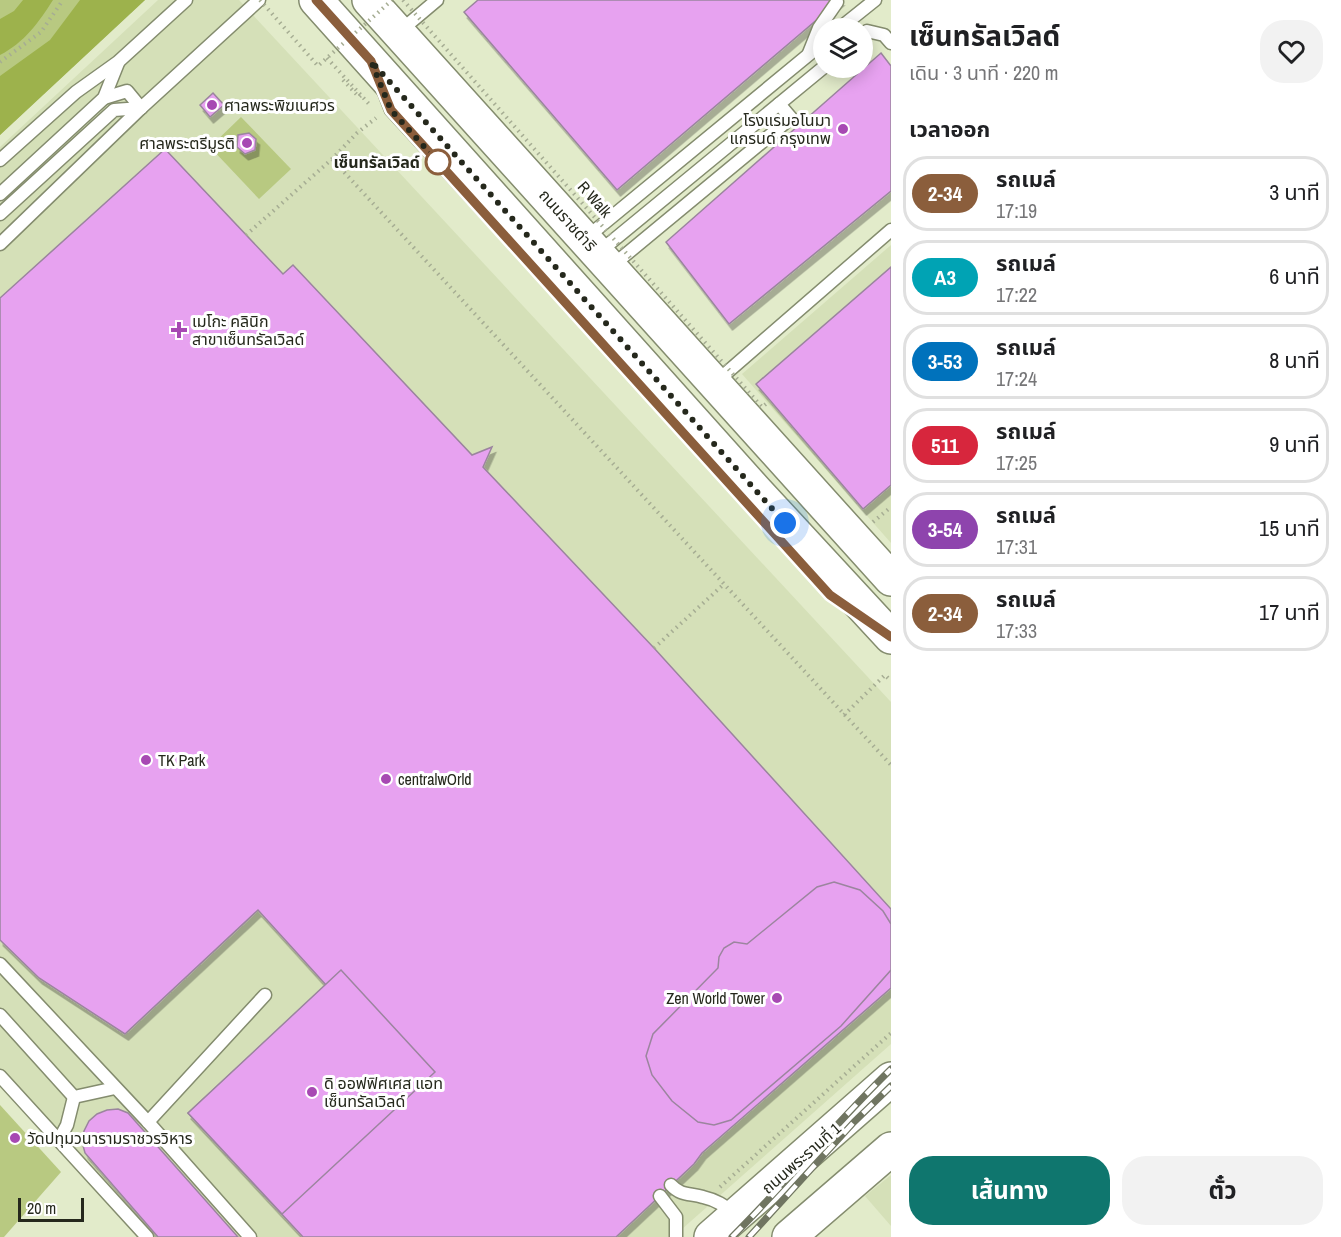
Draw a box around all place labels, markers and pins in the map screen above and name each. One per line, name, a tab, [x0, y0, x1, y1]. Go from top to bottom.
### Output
place label: ศาลพระพิฆเนศวร	[224, 94, 335, 116]
marker: ศาลพระพิฆเนศวร	[205, 98, 219, 112]
place label: โรงแรมอโนมา แกรนด์ กรุงเทพ	[730, 109, 831, 149]
marker: โรงแรมอโนมา แกรนด์ กรุงเทพ	[836, 122, 850, 136]
place label: ศาลพระตรีมูรติ	[139, 132, 235, 154]
marker: ศาลพระตรีมูรติ	[240, 136, 254, 150]
marker: เซ็นทรัลเวิลด์	[425, 149, 451, 175]
place label: เซ็นทรัลเวิลด์	[334, 151, 420, 173]
place label: เมโกะ คลินิก สาขาเซ็นทรัลเวิลด์	[192, 310, 304, 350]
marker: เมโกะ คลินิก สาขาเซ็นทรัลเวิลด์	[170, 321, 188, 339]
place label: TK Park	[158, 749, 206, 771]
marker: TK Park	[139, 753, 153, 767]
place label: centralwOrld	[398, 768, 472, 790]
marker: centralwOrld	[379, 772, 393, 786]
place label: Zen World Tower	[666, 987, 766, 1009]
marker: Zen World Tower	[770, 991, 784, 1005]
place label: ดิ ออฟฟิศเศส แอท เซ็นทรัลเวิลด์	[324, 1072, 443, 1112]
marker: ดิ ออฟฟิศเศส แอท เซ็นทรัลเวิลด์	[305, 1085, 319, 1099]
place label: วัดปทุมวนารามราชวรวิหาร	[27, 1127, 193, 1149]
marker: วัดปทุมวนารามราชวรวิหาร	[8, 1131, 22, 1145]

